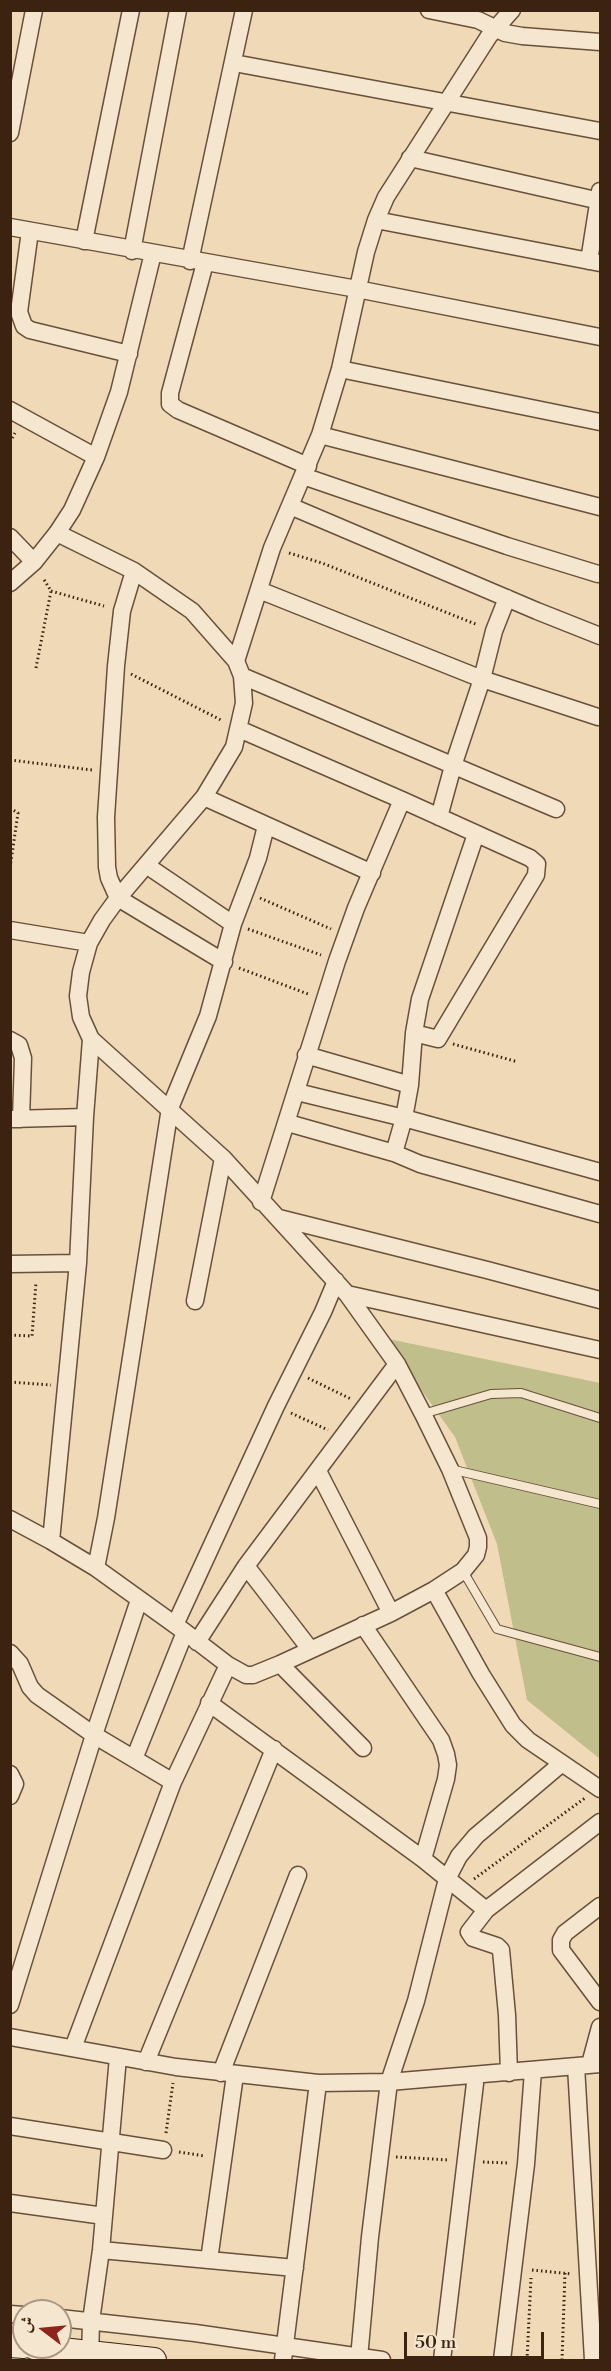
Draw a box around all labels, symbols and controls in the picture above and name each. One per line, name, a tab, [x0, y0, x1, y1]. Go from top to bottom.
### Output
north arrow	[12, 2299, 72, 2359]
text: ش	[15, 2314, 38, 2335]
scale bar	[407, 2320, 546, 2358]
text: 50 m	[415, 2331, 456, 2354]

